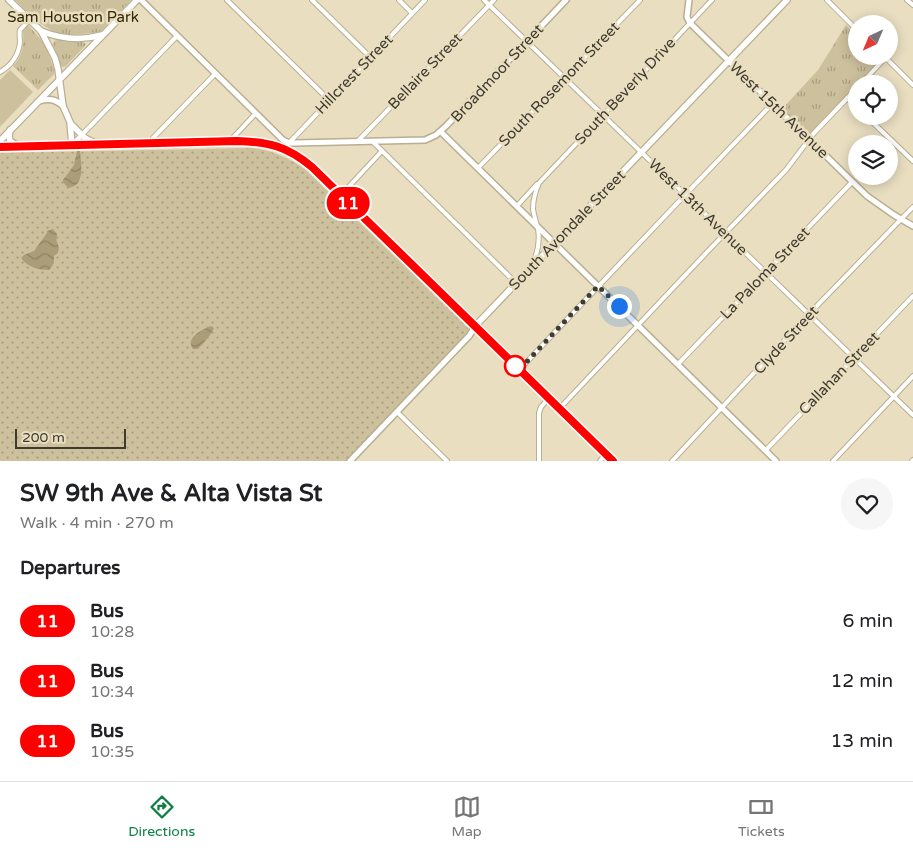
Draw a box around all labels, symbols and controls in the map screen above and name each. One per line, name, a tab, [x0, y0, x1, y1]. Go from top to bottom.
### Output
park label: Sam Houston Park	[7, 8, 139, 26]
north arrow	[848, 15, 898, 65]
map controls	[848, 15, 898, 185]
street label: South Rosemont Street	[495, 18, 623, 150]
street label: Broadmoor Street	[447, 20, 547, 126]
street label: Bellaire Street	[384, 29, 466, 113]
street label: Hillcrest Street	[311, 30, 397, 118]
street label: South Beverly Drive	[571, 34, 679, 148]
street label: West 15th Avenue	[726, 58, 832, 162]
button: locate	[848, 75, 898, 125]
button: layers	[848, 135, 898, 185]
street label: West 13th Avenue	[645, 155, 751, 259]
street label: South Avondale Street	[505, 166, 629, 294]
line badge: 11	[326, 187, 370, 219]
text: 11	[337, 192, 359, 214]
street label: La Paloma Street	[717, 223, 814, 323]
your location	[607, 294, 632, 319]
street label: Clyde Street	[750, 302, 822, 378]
street label: Callahan Street	[795, 328, 883, 418]
unlabelled marker	[504, 355, 526, 377]
scale bar	[15, 426, 126, 449]
text: 200 m	[22, 429, 65, 446]
button: heart	[841, 478, 893, 530]
text: SW 9th Ave & Alta Vista St	[20, 479, 322, 508]
text: Walk · 4 min · 270 m	[20, 513, 174, 533]
text: Departures	[20, 557, 120, 579]
text: Bus	[90, 600, 124, 622]
text: 11	[36, 610, 59, 632]
text: 6 min	[842, 610, 893, 632]
text: 10:28	[90, 622, 134, 642]
text: Bus	[90, 660, 124, 682]
text: 11	[36, 670, 59, 692]
text: 12 min	[830, 670, 893, 692]
text: 10:34	[90, 682, 134, 702]
text: Bus	[90, 720, 124, 742]
text: 11	[36, 730, 59, 752]
text: 13 min	[830, 730, 893, 752]
text: 10:35	[90, 742, 134, 762]
tab: Directions	[128, 793, 195, 840]
tab: Map	[451, 793, 482, 840]
tab: Tickets	[738, 793, 785, 840]

